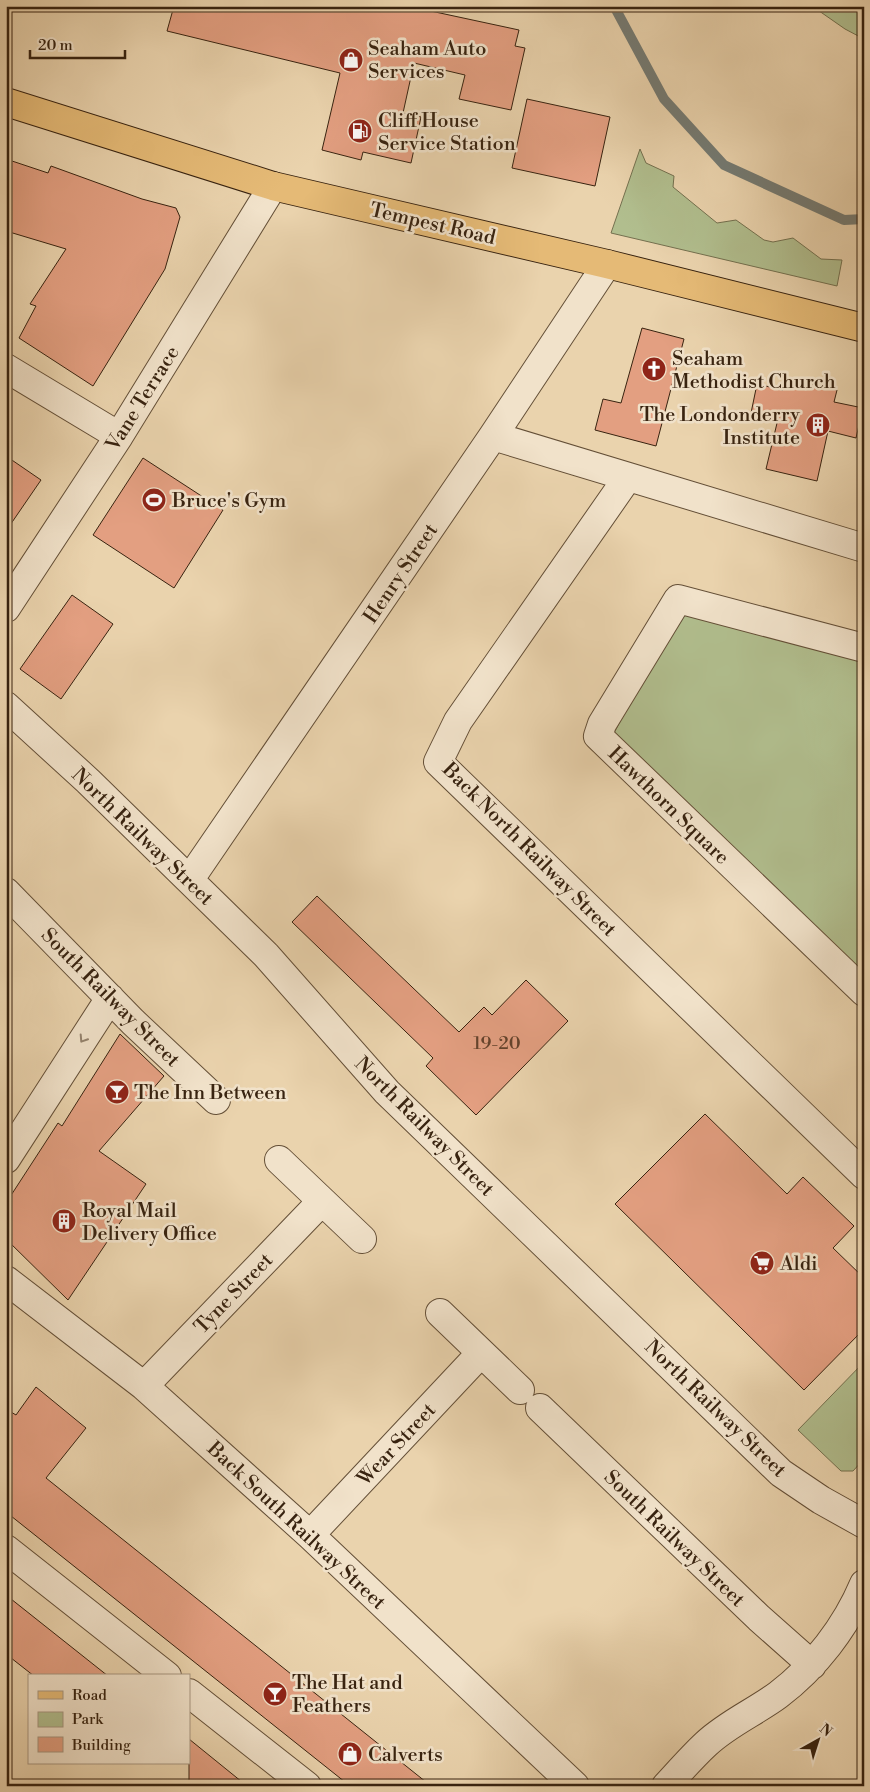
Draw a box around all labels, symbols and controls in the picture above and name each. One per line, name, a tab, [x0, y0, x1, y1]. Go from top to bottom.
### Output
scale bar	[30, 28, 125, 60]
text: 20 m	[38, 36, 73, 55]
place label: Seaham Auto Services	[368, 37, 486, 85]
shop icon: Seaham Auto Services	[338, 47, 364, 73]
place label: Cliff House Service Station	[378, 109, 516, 157]
fuel station icon: Cliff House Service Station	[347, 118, 373, 144]
street label: Tempest Road	[368, 198, 498, 251]
street label: Vane Terrace	[101, 342, 185, 457]
place label: Seaham Methodist Church	[672, 347, 836, 395]
church icon: Seaham Methodist Church	[641, 356, 667, 382]
place label: The Londonderry Institute	[640, 403, 800, 451]
building icon: The Londonderry Institute	[805, 412, 831, 438]
sports icon: Bruce's Gym	[141, 487, 167, 513]
place label: Bruce's Gym	[171, 489, 287, 514]
street label: Henry Street	[359, 519, 444, 629]
street label: Hawthorn Square	[602, 742, 734, 870]
street label: Back North Railway Street	[436, 757, 621, 942]
street label: North Railway Street	[66, 763, 218, 911]
street label: South Railway Street	[35, 923, 185, 1073]
house number: 19-20	[473, 1032, 521, 1055]
one-way arrow	[80, 1034, 90, 1043]
street label: North Railway Street	[349, 1052, 499, 1202]
bar icon: The Inn Between	[104, 1079, 130, 1105]
place label: The Inn Between	[134, 1081, 286, 1106]
place label: Royal Mail Delivery Office	[82, 1199, 217, 1247]
building icon: Royal Mail Delivery Office	[51, 1208, 77, 1234]
street label: Tyne Street	[189, 1248, 279, 1340]
supermarket icon: Aldi	[749, 1250, 775, 1276]
place label: Aldi	[779, 1252, 818, 1277]
street label: North Railway Street	[639, 1335, 791, 1483]
street label: Wear Street	[352, 1398, 442, 1492]
street label: Back South Railway Street	[201, 1436, 391, 1615]
street label: South Railway Street	[598, 1465, 750, 1613]
place label: The Hat and Feathers	[292, 1671, 403, 1719]
legend	[28, 1674, 190, 1764]
bar icon: The Hat and Feathers	[262, 1681, 288, 1707]
text: Road	[72, 1686, 107, 1705]
text: Park	[72, 1710, 104, 1729]
north arrow	[792, 1714, 842, 1764]
text: N	[816, 1720, 836, 1741]
text: Building	[71, 1736, 131, 1755]
shop icon: Calverts	[337, 1741, 363, 1767]
place label: Calverts	[368, 1743, 443, 1768]

